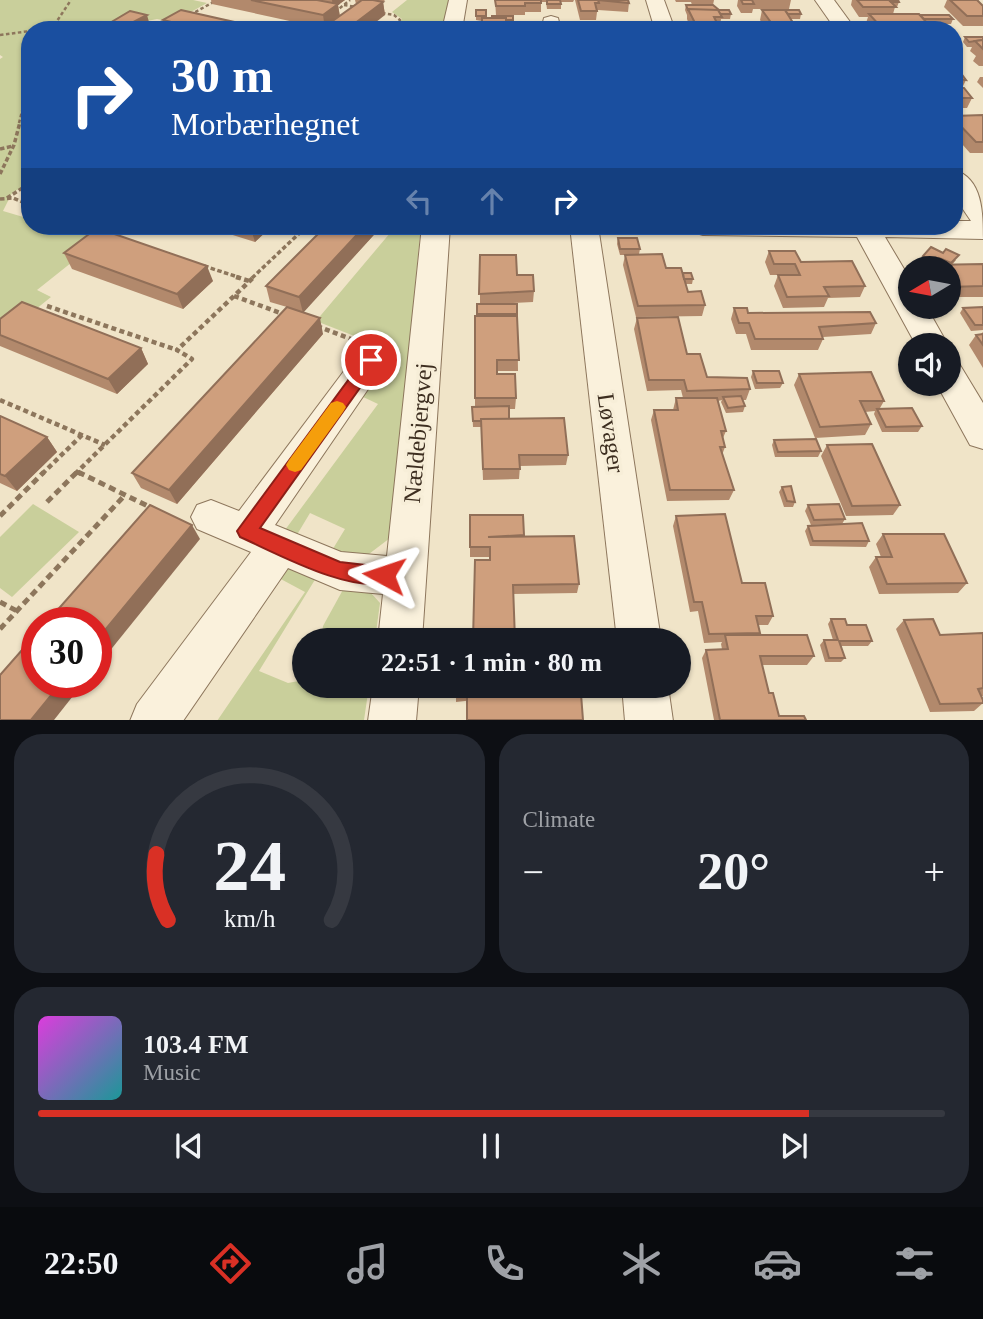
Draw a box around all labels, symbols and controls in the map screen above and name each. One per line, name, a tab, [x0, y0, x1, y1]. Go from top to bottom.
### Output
text: 30 m	[171, 48, 273, 103]
icon: right	[56, 49, 147, 140]
text: Morbærhegnet	[171, 106, 359, 142]
icon: left	[400, 182, 438, 220]
icon: ahead	[473, 182, 511, 220]
icon: right	[546, 182, 584, 220]
north arrow	[898, 256, 961, 318]
map controls	[898, 256, 961, 396]
pin	[341, 330, 401, 390]
button: sound	[898, 333, 961, 396]
icon: arrive	[352, 341, 390, 379]
street label: Nældebjergvej	[399, 362, 437, 504]
street label: Løvager	[593, 392, 629, 474]
position arrow	[347, 538, 421, 612]
speed limit sign: 30	[21, 607, 112, 698]
text: 22:51 · 1 min · 80 m	[381, 648, 602, 677]
text: Climate	[523, 807, 595, 832]
text: 24	[213, 825, 286, 906]
text: 20°	[697, 843, 770, 900]
text: −	[523, 851, 544, 893]
text: +	[924, 851, 945, 893]
text: km/h	[224, 904, 275, 931]
text: 103.4 FM	[143, 1030, 248, 1059]
text: Music	[143, 1060, 201, 1085]
icon: previous	[170, 1127, 208, 1165]
icon: pause	[472, 1127, 510, 1165]
icon: next	[775, 1127, 813, 1165]
icon: directions	[206, 1239, 255, 1288]
icon: music	[343, 1239, 392, 1288]
icon: phone	[480, 1239, 529, 1288]
icon: climate	[617, 1239, 666, 1288]
icon: car	[753, 1239, 802, 1288]
icon: filters	[890, 1239, 939, 1288]
text: 22:50	[44, 1245, 119, 1281]

